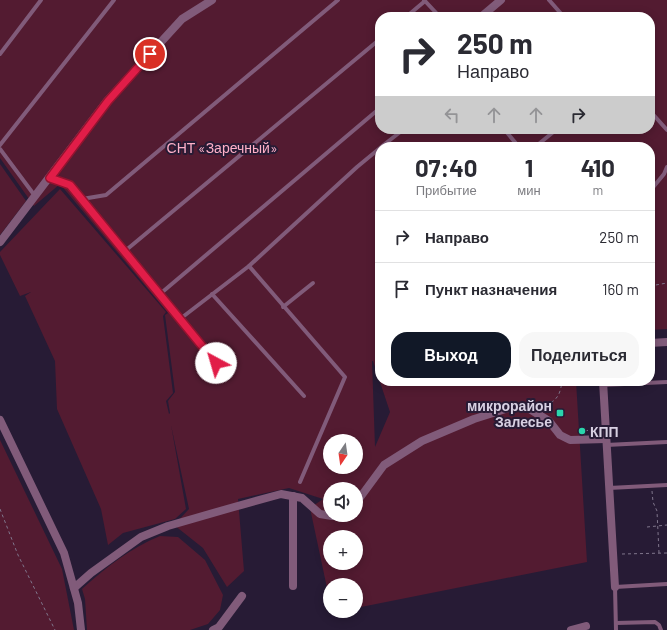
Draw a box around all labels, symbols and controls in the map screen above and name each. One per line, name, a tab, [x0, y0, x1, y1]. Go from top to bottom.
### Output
text: 250 m	[457, 26, 533, 60]
icon: right	[391, 28, 443, 80]
pin	[133, 37, 167, 71]
icon: arrive	[139, 43, 161, 65]
text: Направо	[457, 60, 529, 82]
icon: left	[441, 104, 463, 126]
icon: ahead	[483, 104, 505, 126]
icon: ahead	[525, 104, 547, 126]
icon: right	[567, 104, 589, 126]
park label: СНТ «Заречный»	[167, 139, 277, 156]
text: 07:40	[415, 153, 477, 182]
text: 1	[525, 153, 533, 182]
text: 410	[581, 153, 615, 182]
text: Прибытие	[416, 182, 477, 198]
text: мин	[517, 182, 541, 198]
text: m	[592, 182, 603, 198]
icon: right	[391, 226, 413, 248]
text: Направо	[425, 228, 489, 246]
text: 250 m	[599, 228, 639, 246]
icon: arrive	[391, 278, 413, 300]
text: Пункт назначения	[425, 280, 557, 298]
text: 160 m	[602, 280, 639, 298]
button: Выход	[391, 332, 511, 378]
button: Поделиться	[519, 332, 639, 378]
position arrow	[195, 342, 237, 384]
place label: микрорайон Залесье	[467, 397, 552, 430]
marker: микрорайон Залесье	[555, 408, 565, 418]
place label: КПП	[590, 423, 619, 440]
marker: КПП	[577, 426, 587, 436]
north arrow	[323, 434, 363, 474]
map controls	[323, 434, 363, 618]
button: sound	[323, 482, 363, 522]
button: +	[323, 530, 363, 570]
button: −	[323, 578, 363, 618]

